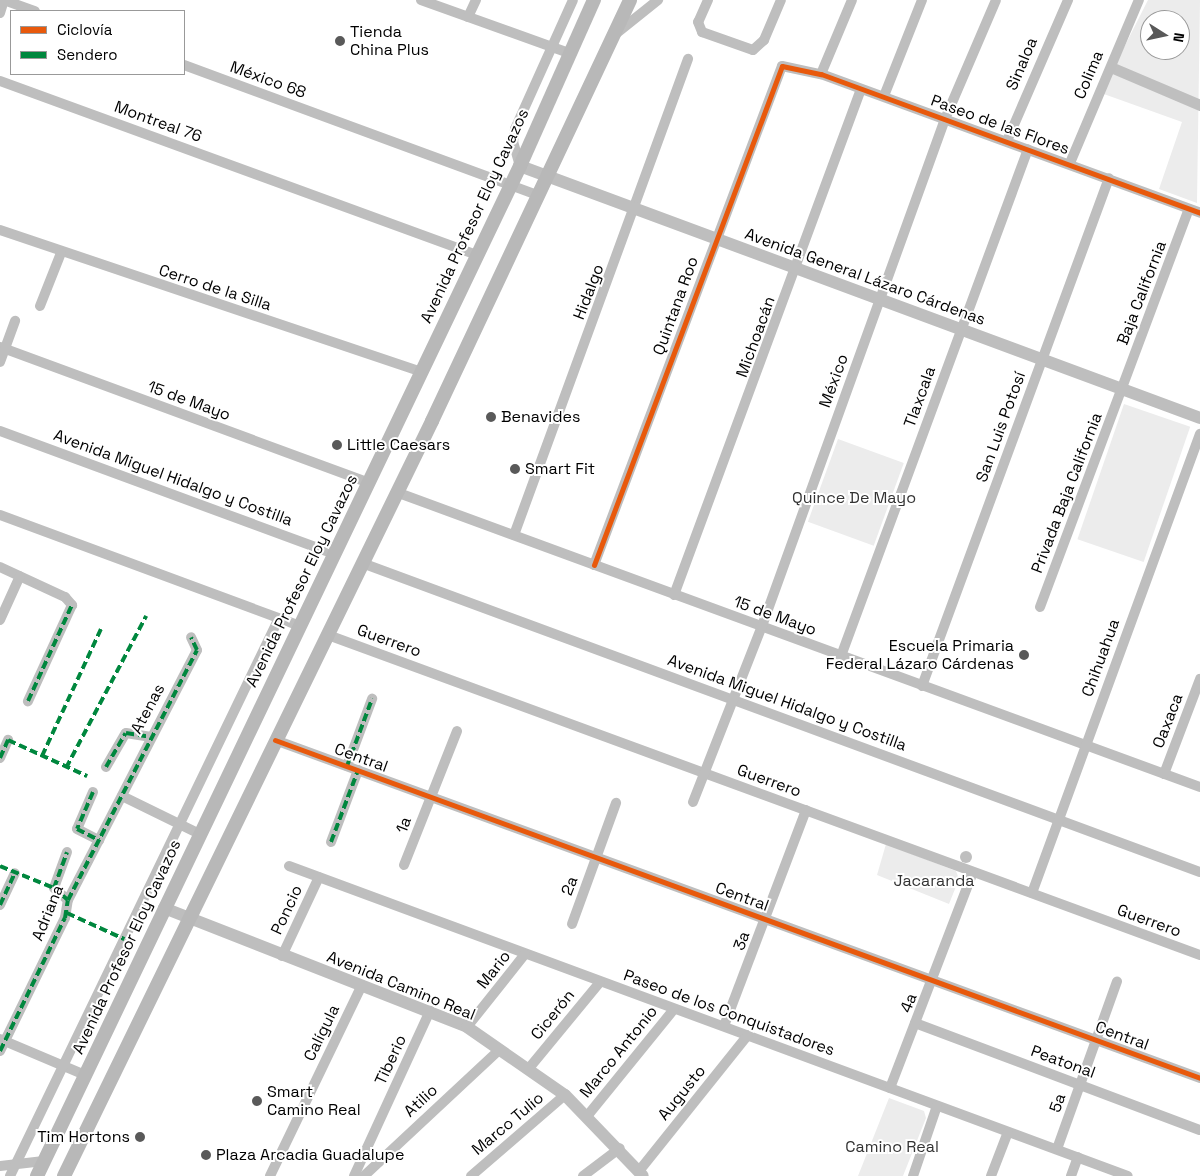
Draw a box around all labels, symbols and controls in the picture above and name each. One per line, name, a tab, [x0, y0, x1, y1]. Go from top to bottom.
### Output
legend	[10, 10, 185, 75]
north arrow	[1140, 10, 1190, 60]
text: Ciclovía	[57, 20, 112, 39]
place label: Tienda China Plus	[350, 22, 429, 60]
text: N	[1169, 31, 1188, 44]
marker: Tienda China Plus	[334, 35, 346, 47]
street label: Sinaloa	[1002, 35, 1042, 93]
text: Sendero	[57, 45, 117, 64]
street label: Colima	[1070, 48, 1108, 102]
street label: México 68	[227, 57, 309, 103]
street label: Paseo de las Flores	[928, 91, 1072, 159]
street label: Montreal 76	[112, 97, 204, 147]
street label: Avenida Profesor Eloy Cavazos	[417, 106, 533, 326]
street label: Avenida General Lázaro Cárdenas	[742, 224, 988, 330]
street label: Baja California	[1113, 238, 1171, 348]
street label: Quintana Roo	[649, 254, 703, 358]
street label: Cerro de la Silla	[156, 261, 274, 315]
street label: Hidalgo	[570, 261, 608, 323]
street label: Michoacán	[733, 294, 779, 380]
street label: México	[815, 352, 853, 410]
street label: Tlaxcala	[900, 364, 940, 430]
street label: San Luis Potosí	[972, 369, 1030, 485]
street label: 15 de Mayo	[145, 377, 233, 425]
place label: Benavides	[501, 407, 580, 427]
street label: Privada Baja California	[1027, 410, 1107, 576]
marker: Benavides	[485, 411, 497, 423]
street label: Avenida Miguel Hidalgo y Costilla	[51, 426, 295, 530]
place label: Little Caesars	[347, 435, 450, 455]
marker: Little Caesars	[331, 439, 343, 451]
place label: Smart Fit	[525, 459, 595, 479]
marker: Smart Fit	[509, 463, 521, 475]
street label: Avenida Profesor Eloy Cavazos	[242, 472, 362, 690]
park label: Quince De Mayo	[792, 488, 916, 508]
street label: 15 de Mayo	[731, 592, 819, 640]
street label: Chihuahua	[1078, 616, 1124, 700]
street label: Guerrero	[354, 621, 424, 661]
place label: Escuela Primaria Federal Lázaro Cárdenas	[826, 636, 1014, 674]
marker: Escuela Primaria Federal Lázaro Cárdenas	[1018, 649, 1030, 661]
street label: Avenida Miguel Hidalgo y Costilla	[665, 651, 909, 755]
street label: Atenas	[127, 681, 169, 737]
street label: Oaxaca	[1149, 691, 1187, 751]
street label: Central	[332, 739, 390, 777]
street label: Guerrero	[734, 761, 804, 801]
street label: 1a	[392, 814, 416, 836]
street label: Avenida Profesor Eloy Cavazos	[69, 837, 185, 1057]
park label: Jacaranda	[893, 871, 975, 891]
street label: 2a	[558, 874, 582, 898]
street label: Central	[713, 878, 771, 916]
street label: Adriana	[28, 882, 68, 944]
street label: Poncio	[267, 882, 307, 938]
street label: Guerrero	[1114, 901, 1184, 941]
street label: 3a	[730, 929, 754, 953]
street label: Avenida Camino Real	[324, 947, 478, 1025]
street label: Mario	[473, 947, 515, 993]
street label: Paseo de los Conquistadores	[621, 966, 837, 1060]
street label: Cicerón	[527, 986, 579, 1044]
street label: 4a	[897, 991, 921, 1015]
street label: Calígula	[300, 1002, 344, 1064]
street label: Marco Antonio	[576, 1002, 662, 1102]
street label: Central	[1093, 1017, 1151, 1055]
street label: Tiberio	[371, 1032, 411, 1088]
street label: Peatonal	[1028, 1041, 1098, 1083]
street label: Augusto	[654, 1062, 710, 1124]
street label: Atilio	[400, 1081, 442, 1121]
place label: Smart Camino Real	[267, 1082, 361, 1120]
street label: Marco Tulio	[468, 1088, 548, 1160]
street label: 5a	[1046, 1091, 1070, 1115]
marker: Smart Camino Real	[251, 1095, 263, 1107]
place label: Tim Hortons	[37, 1127, 130, 1147]
marker: Tim Hortons	[134, 1131, 146, 1143]
park label: Camino Real	[845, 1137, 939, 1157]
place label: Plaza Arcadia Guadalupe	[216, 1145, 405, 1165]
marker: Plaza Arcadia Guadalupe	[200, 1149, 212, 1161]

